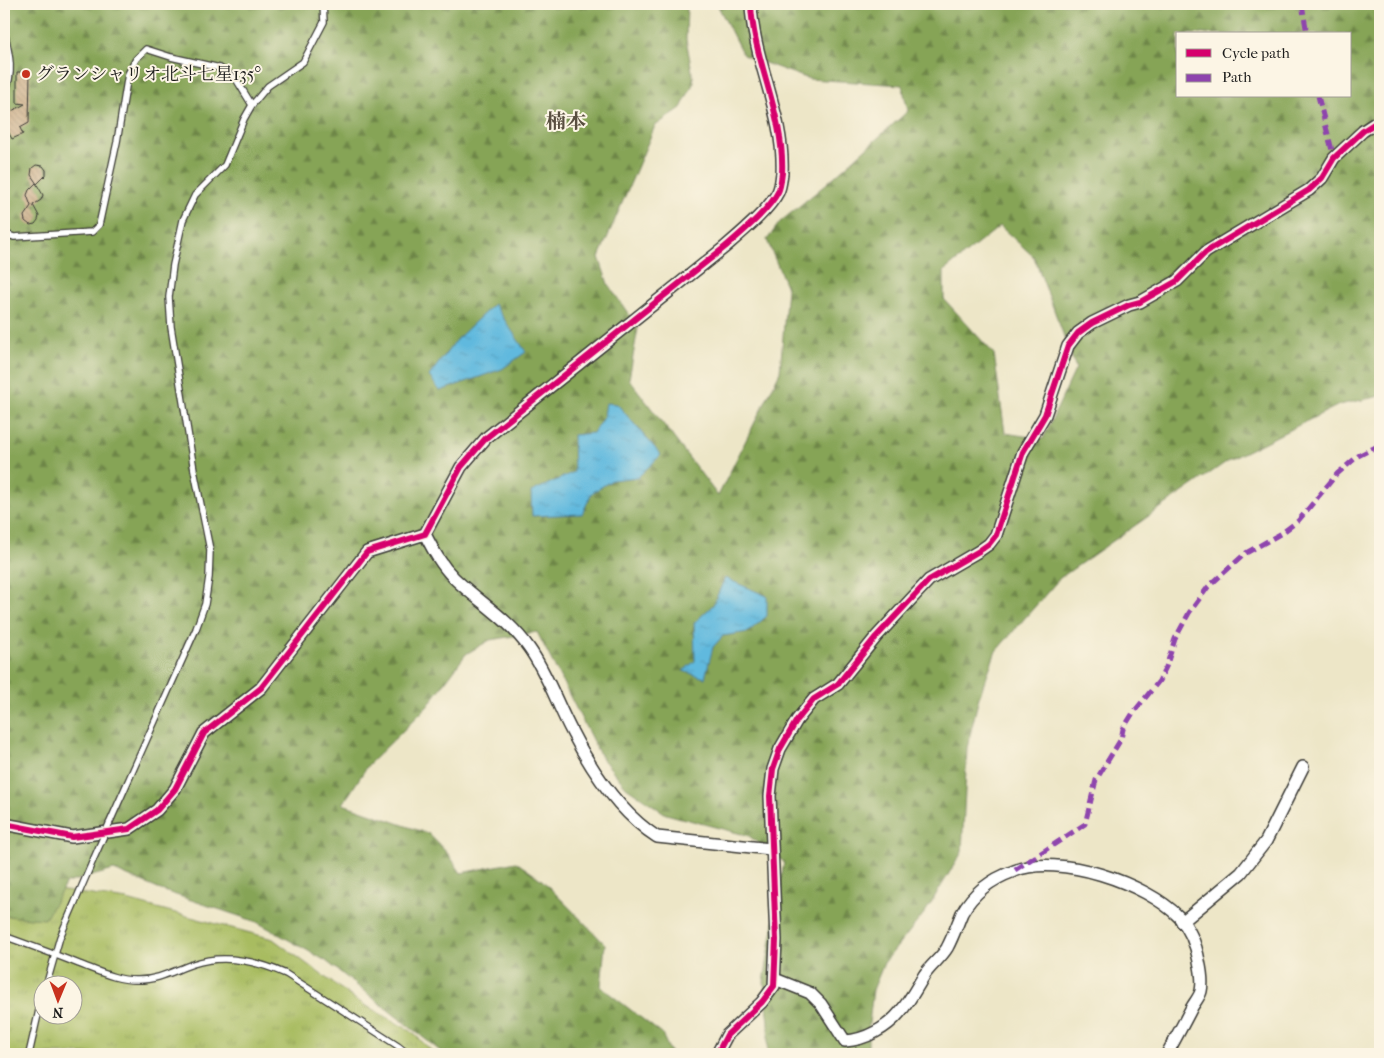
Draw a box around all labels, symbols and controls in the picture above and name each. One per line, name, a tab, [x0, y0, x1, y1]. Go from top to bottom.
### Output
legend	[1176, 32, 1352, 98]
text: Cycle path	[1222, 44, 1290, 62]
place label: グランシャリオ北斗七星135°	[36, 64, 261, 85]
marker: グランシャリオ北斗七星135°	[20, 68, 32, 80]
text: Path	[1222, 68, 1252, 86]
district label: 楠本	[546, 110, 586, 133]
north arrow	[32, 976, 82, 1026]
text: N	[52, 1004, 63, 1021]

